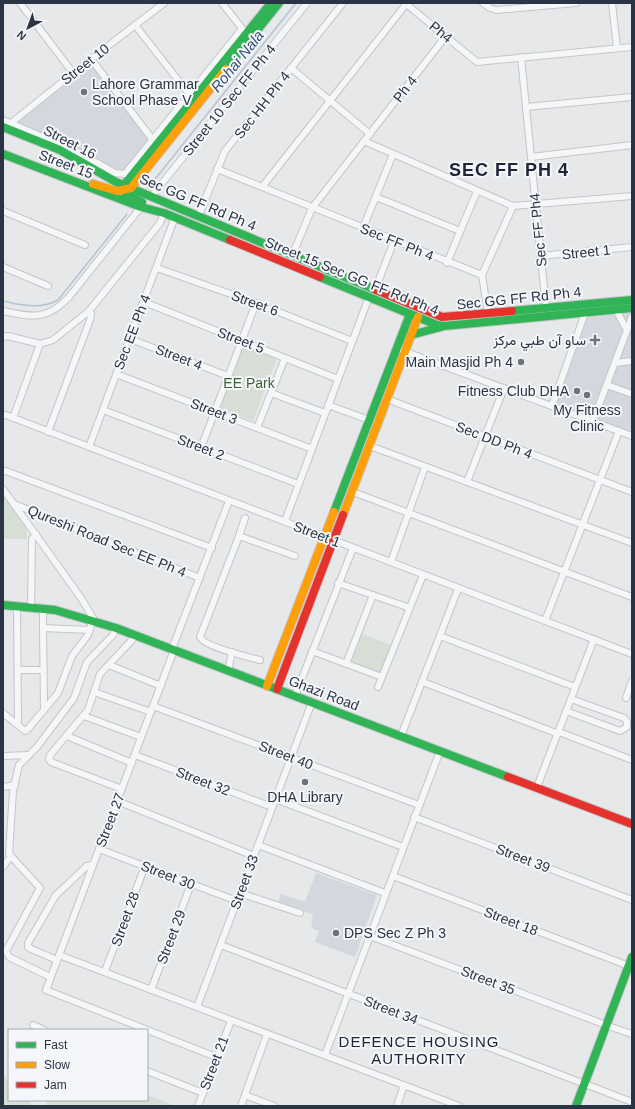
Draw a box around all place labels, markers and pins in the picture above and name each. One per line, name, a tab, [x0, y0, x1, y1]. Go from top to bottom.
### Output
place label: Lahore Grammar School Phase V	[92, 76, 199, 108]
marker: Lahore Grammar School Phase V	[79, 87, 89, 97]
place label: ساو آن طبي مرکز	[492, 332, 586, 352]
marker: ساو آن طبي مرکز	[589, 334, 601, 346]
place label: Main Masjid Ph 4	[406, 354, 513, 370]
marker: Main Masjid Ph 4	[516, 357, 526, 367]
place label: Fitness Club DHA	[458, 383, 570, 399]
marker: Fitness Club DHA	[572, 386, 582, 396]
marker: My Fitness Clinic	[582, 390, 592, 400]
place label: My Fitness Clinic	[553, 402, 621, 434]
marker: DHA Library	[300, 777, 310, 787]
place label: DHA Library	[267, 789, 343, 805]
place label: DPS Sec Z Ph 3	[344, 925, 446, 941]
marker: DPS Sec Z Ph 3	[331, 928, 341, 938]

